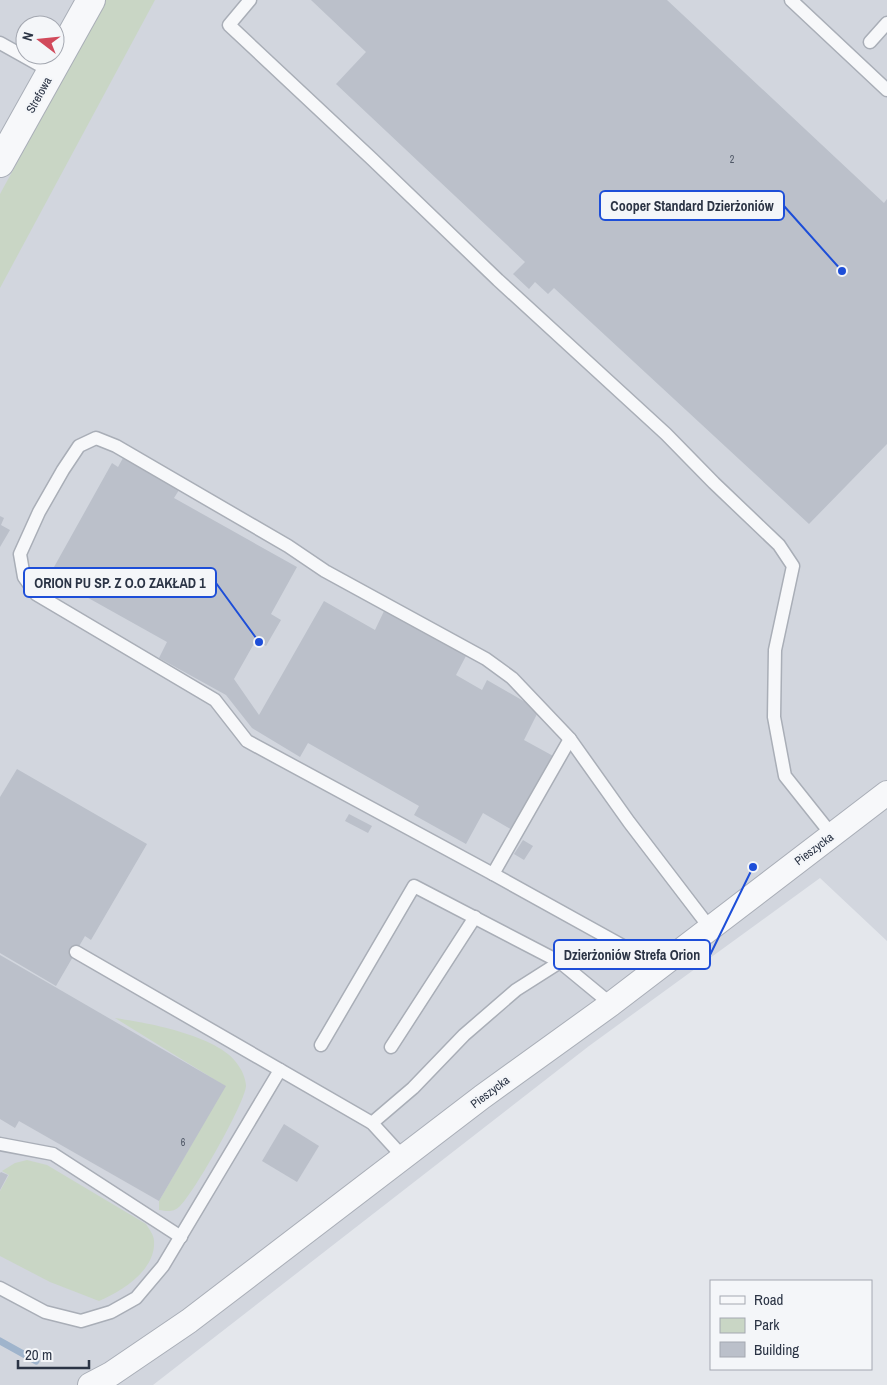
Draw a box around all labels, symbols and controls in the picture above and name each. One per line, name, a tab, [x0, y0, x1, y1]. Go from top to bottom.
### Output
north arrow	[15, 15, 65, 65]
text: N	[18, 30, 37, 43]
street label: Strefowa	[23, 74, 56, 116]
house number: 2	[730, 153, 735, 166]
callout: Cooper Standard Dzierżoniów	[600, 191, 784, 220]
text: Cooper Standard Dzierżoniów	[610, 197, 774, 215]
callout: ORION PU SP. Z O.O ZAKŁAD 1	[24, 568, 216, 597]
text: ORION PU SP. Z O.O ZAKŁAD 1	[34, 574, 206, 592]
street label: Pieszycka	[791, 829, 837, 869]
callout: Dzierżoniów Strefa Orion	[554, 940, 710, 969]
text: Dzierżoniów Strefa Orion	[564, 946, 700, 964]
street label: Pieszycka	[467, 1072, 513, 1112]
house number: 6	[181, 1136, 186, 1149]
legend	[710, 1280, 872, 1370]
text: Road	[754, 1289, 783, 1310]
text: Park	[754, 1314, 780, 1335]
scale bar	[18, 1338, 89, 1370]
text: Building	[754, 1339, 799, 1360]
text: 20 m	[25, 1344, 52, 1365]

